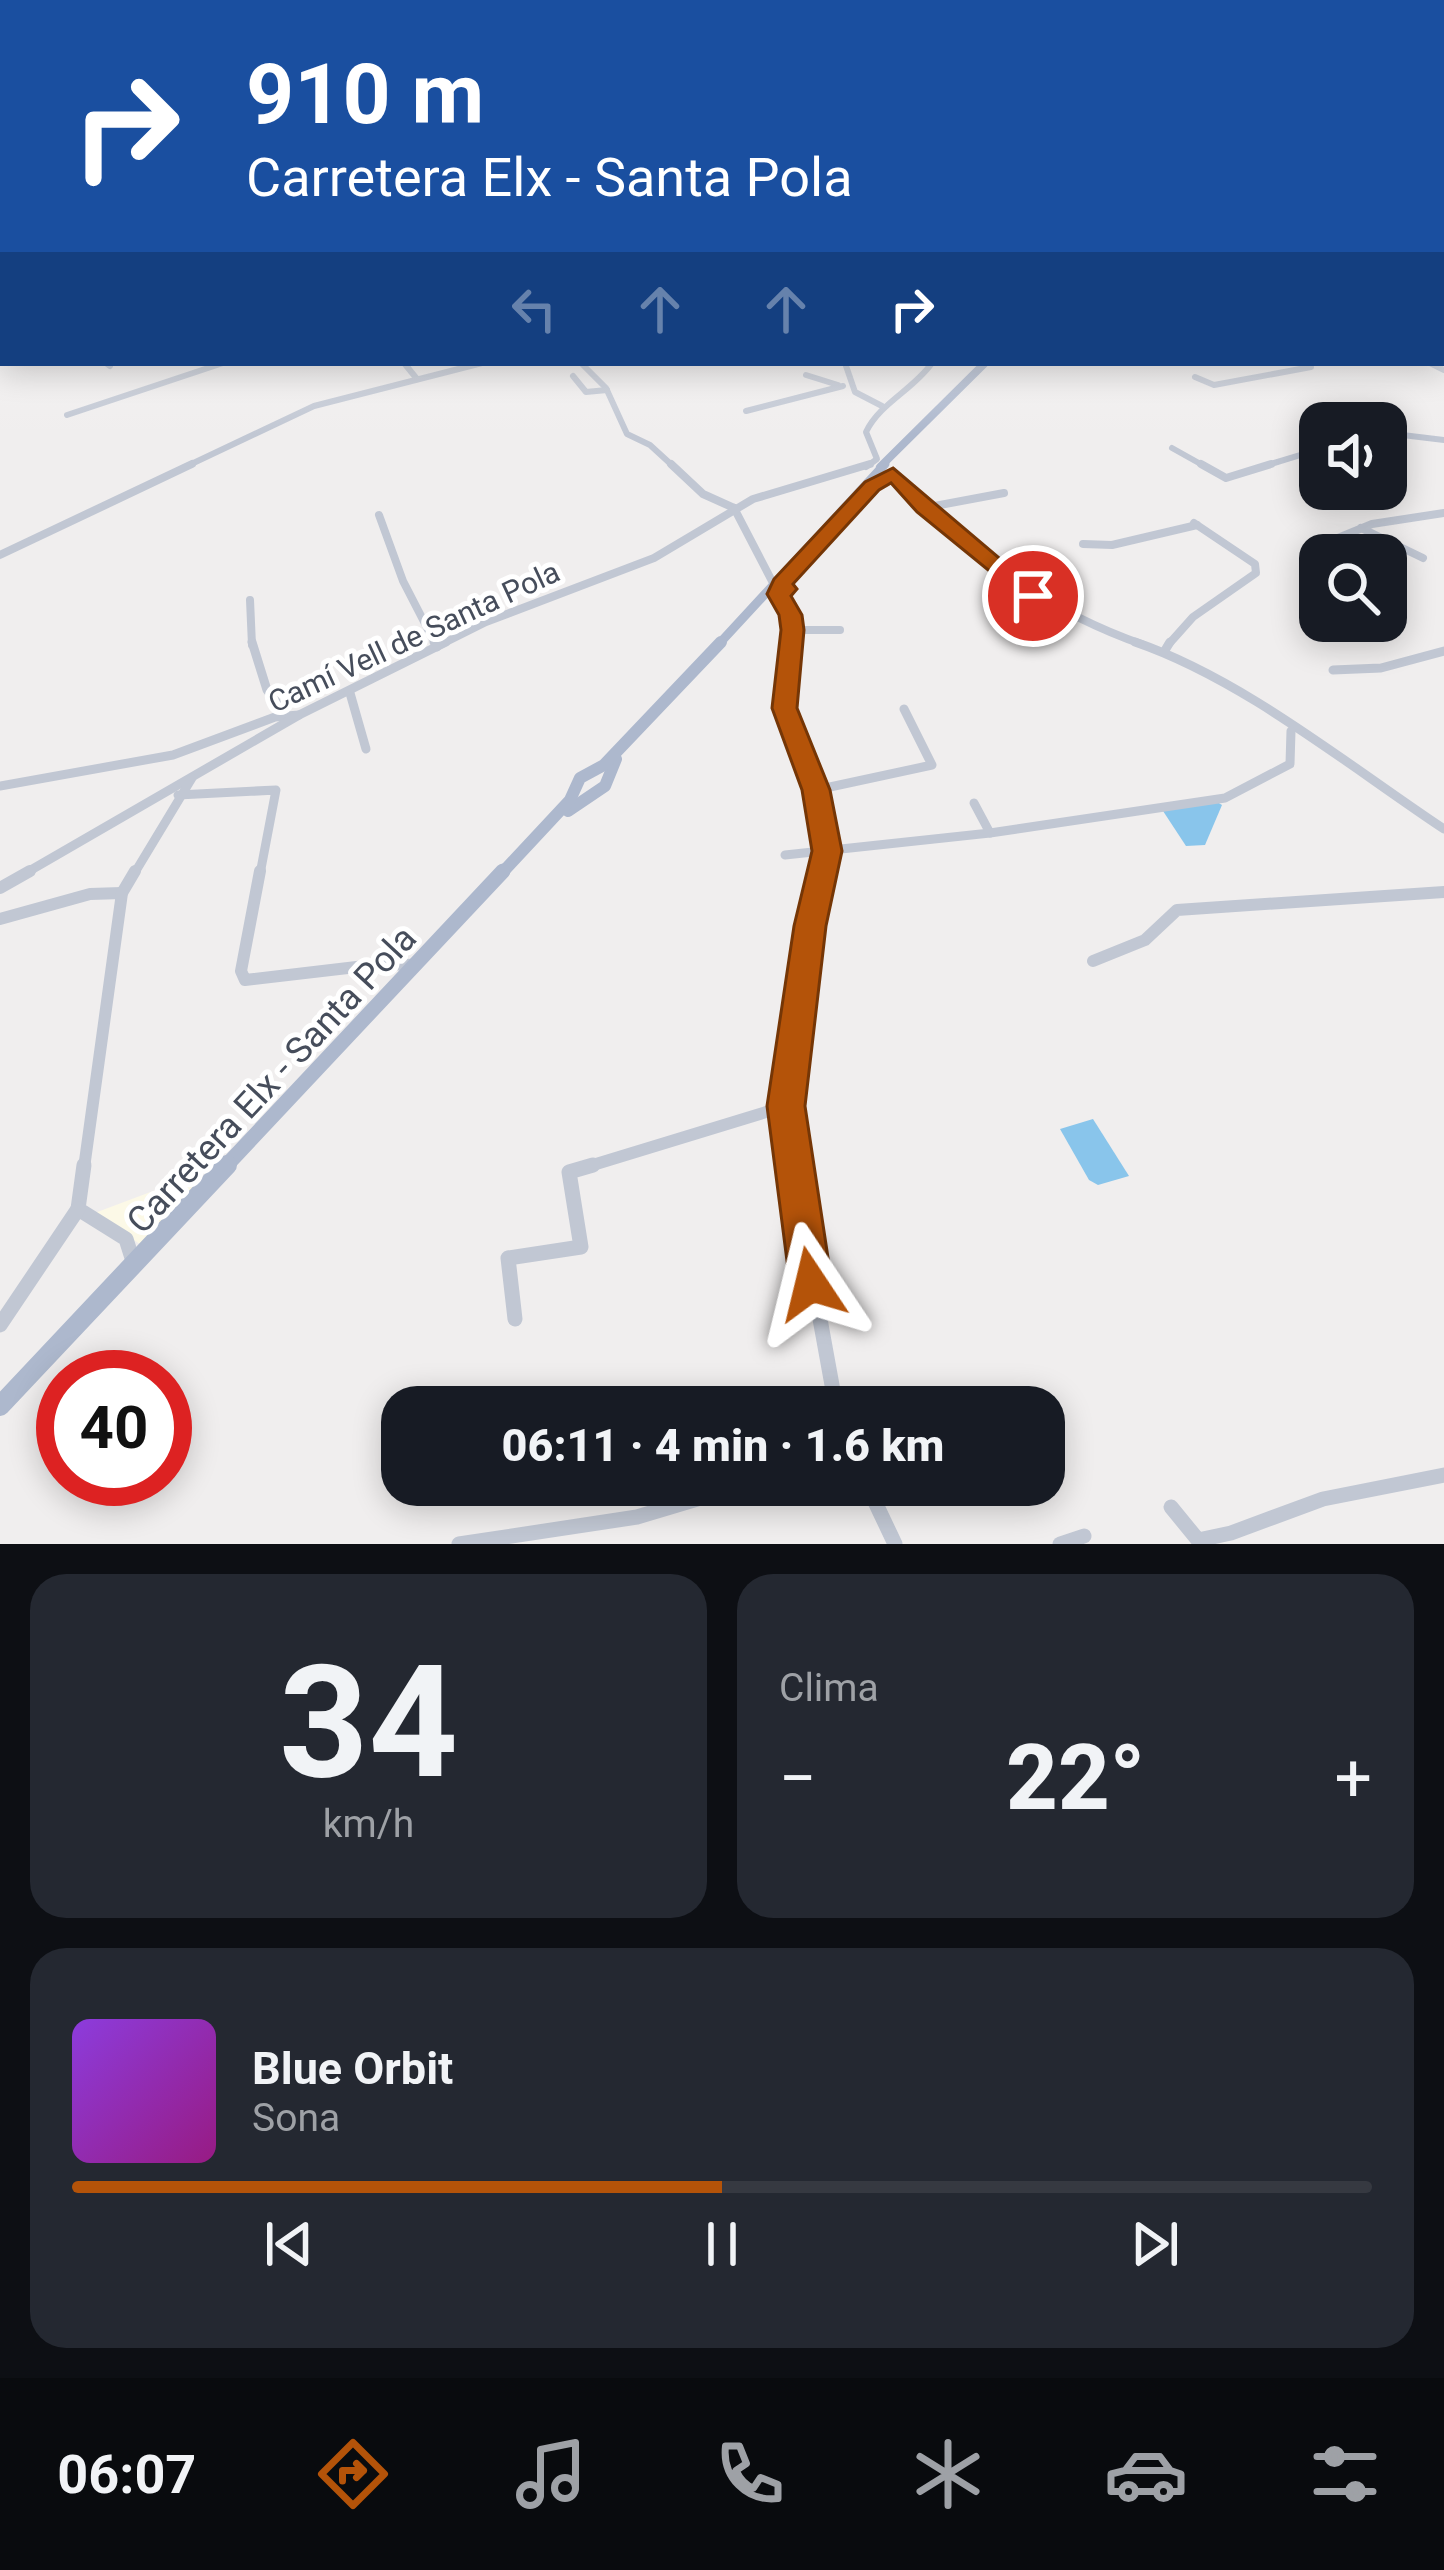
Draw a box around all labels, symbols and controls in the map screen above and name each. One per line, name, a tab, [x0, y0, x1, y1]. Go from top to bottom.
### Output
text: 910 m	[246, 45, 484, 144]
icon: right	[48, 48, 204, 204]
text: Carretera Elx - Santa Pola	[246, 146, 853, 209]
icon: left	[501, 276, 567, 342]
icon: ahead	[627, 276, 693, 342]
icon: ahead	[753, 276, 819, 342]
icon: right	[879, 276, 945, 342]
map controls	[1299, 402, 1407, 642]
button: sound	[1299, 402, 1407, 510]
button: search	[1299, 534, 1407, 642]
pin	[982, 545, 1084, 647]
street label: Camí Vell de Santa Pola	[263, 554, 565, 719]
icon: arrive	[1000, 563, 1066, 629]
street label: Carretera Elx - Santa Pola	[118, 917, 425, 1242]
position arrow	[748, 1221, 874, 1347]
speed limit sign: 40	[36, 1350, 192, 1506]
text: 06:11 · 4 min · 1.6 km	[502, 1419, 944, 1472]
text: 34	[279, 1631, 458, 1814]
text: Clima	[779, 1665, 879, 1711]
text: 22°	[1006, 1726, 1145, 1831]
text: −	[779, 1740, 817, 1817]
text: +	[1335, 1740, 1372, 1817]
text: km/h	[323, 1801, 414, 1847]
text: Blue Orbit	[252, 2042, 453, 2095]
text: Sona	[252, 2095, 340, 2141]
icon: previous	[256, 2211, 322, 2277]
icon: pause	[689, 2211, 755, 2277]
icon: next	[1122, 2211, 1188, 2277]
icon: directions	[311, 2432, 395, 2516]
icon: music	[509, 2432, 593, 2516]
icon: phone	[708, 2432, 792, 2516]
icon: climate	[906, 2432, 990, 2516]
icon: car	[1104, 2432, 1188, 2516]
icon: filters	[1303, 2432, 1387, 2516]
text: 06:07	[57, 2443, 196, 2506]

